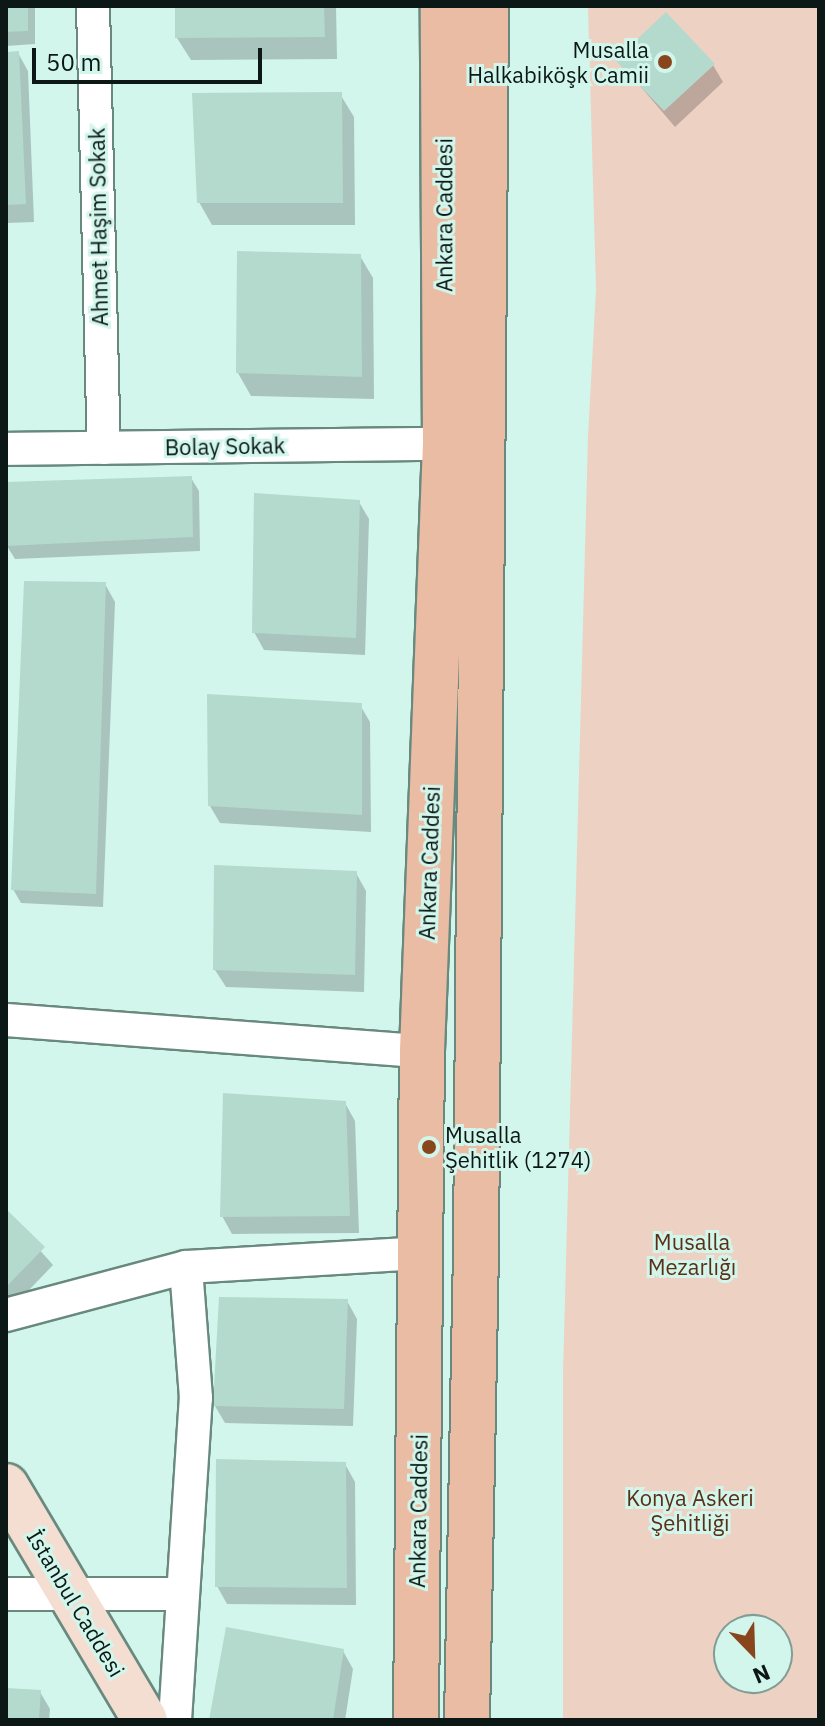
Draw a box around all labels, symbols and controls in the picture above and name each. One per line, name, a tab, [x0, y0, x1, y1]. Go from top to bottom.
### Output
scale bar	[36, 32, 266, 82]
place label: Musalla Halkabiköşk Camii	[468, 36, 649, 88]
text: 50 m	[46, 46, 101, 78]
marker: Musalla Halkabiköşk Camii	[656, 53, 674, 71]
street label: Ahmet Haşim Sokak	[83, 127, 113, 327]
street label: Ankara Caddesi	[431, 138, 457, 292]
street label: Bolay Sokak	[165, 432, 285, 460]
street label: Ankara Caddesi	[413, 786, 445, 940]
place label: Musalla Şehitlik (1274)	[445, 1121, 591, 1172]
marker: Musalla Şehitlik (1274)	[420, 1138, 438, 1156]
park label: Musalla Mezarlığı	[648, 1228, 736, 1280]
street label: Ankara Caddesi	[403, 1434, 433, 1588]
park label: Konya Askeri Şehitliği	[626, 1484, 754, 1536]
street label: İstanbul Caddesi	[22, 1525, 130, 1681]
north arrow	[713, 1614, 793, 1694]
text: N	[749, 1658, 775, 1691]

